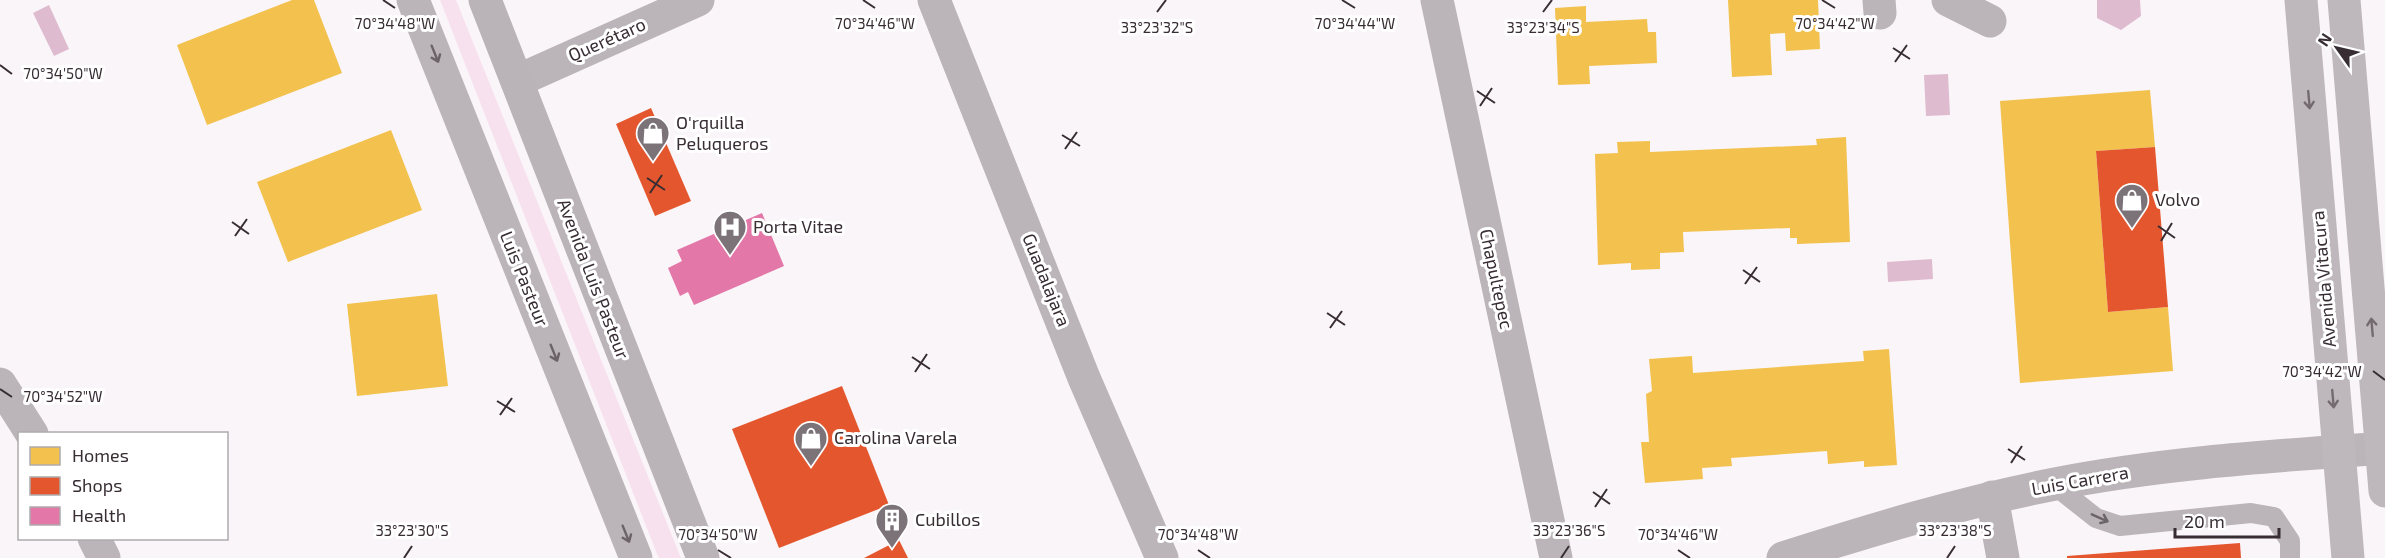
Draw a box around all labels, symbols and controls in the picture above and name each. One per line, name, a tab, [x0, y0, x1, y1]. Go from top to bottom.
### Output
street label: Querétaro	[564, 12, 649, 66]
text: 70°34'48"W	[355, 14, 435, 32]
text: 70°34'46"W	[835, 14, 915, 32]
text: 70°34'44"W	[1315, 14, 1395, 32]
text: 70°34'42"W	[1795, 14, 1875, 32]
text: 33°23'32"S	[1121, 18, 1193, 36]
text: 33°23'34"S	[1506, 18, 1580, 36]
north arrow	[2307, 18, 2367, 78]
text: N	[2313, 29, 2335, 49]
one-way arrow	[430, 45, 441, 63]
text: 70°34'50"W	[23, 64, 103, 82]
one-way arrow	[2304, 90, 2315, 110]
place label: O'rquilla Peluqueros	[676, 111, 768, 154]
shop icon: O'rquilla Peluqueros	[635, 115, 671, 162]
shop icon: Volvo	[2114, 182, 2150, 229]
place label: Volvo	[2155, 188, 2200, 210]
street label: Avenida Luis Pasteur	[553, 195, 635, 362]
hospital icon: Porta Vitae	[712, 209, 748, 256]
street label: Avenida Vitacura	[2306, 210, 2340, 348]
place label: Porta Vitae	[753, 215, 843, 237]
street label: Chapultepec	[1476, 227, 1518, 331]
street label: Luis Pasteur	[496, 228, 554, 329]
street label: Guadalajara	[1018, 230, 1076, 329]
one-way arrow	[2366, 317, 2377, 337]
one-way arrow	[549, 343, 560, 361]
text: 70°34'42"W	[2282, 362, 2362, 380]
text: 70°34'52"W	[24, 387, 102, 405]
one-way arrow	[2328, 389, 2339, 409]
shop icon: Carolina Varela	[793, 420, 829, 467]
place label: Carolina Varela	[834, 426, 957, 448]
legend	[18, 432, 228, 540]
text: Homes	[72, 444, 129, 466]
street label: Luis Carrera	[2030, 461, 2130, 499]
text: Shops	[72, 474, 122, 496]
scale bar	[2175, 501, 2278, 539]
building icon: Cubillos	[874, 502, 910, 549]
text: Health	[72, 504, 126, 526]
place label: Cubillos	[915, 508, 980, 530]
text: 20 m	[2184, 510, 2225, 532]
one-way arrow	[2090, 513, 2108, 524]
text: 33°23'30"S	[375, 521, 449, 539]
text: 33°23'36"S	[1533, 521, 1605, 539]
text: 33°23'38"S	[1918, 521, 1992, 539]
one-way arrow	[621, 524, 632, 542]
text: 70°34'50"W	[678, 525, 758, 543]
text: 70°34'48"W	[1158, 525, 1238, 543]
text: 70°34'46"W	[1638, 525, 1718, 543]

